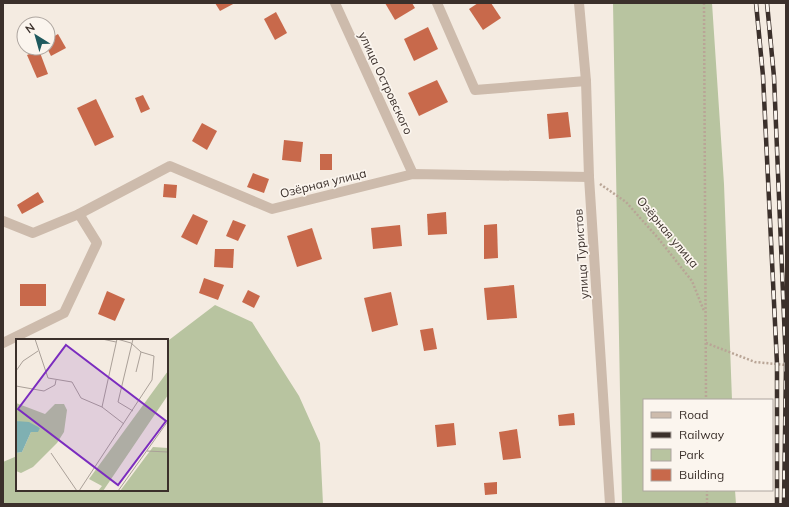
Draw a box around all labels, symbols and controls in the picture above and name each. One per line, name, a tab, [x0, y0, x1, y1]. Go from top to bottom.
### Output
north arrow	[16, 16, 56, 56]
text: N	[22, 20, 38, 36]
street label: улица Островского	[356, 29, 416, 137]
street label: Озёрная улица	[278, 165, 368, 201]
street label: Озёрная улица	[634, 193, 702, 271]
street label: улица Туристов	[570, 208, 592, 300]
inset map	[16, 339, 168, 491]
legend	[643, 399, 773, 491]
text: Road	[679, 407, 708, 422]
text: Railway	[679, 427, 725, 442]
text: Park	[679, 447, 705, 462]
text: Building	[679, 467, 724, 482]

